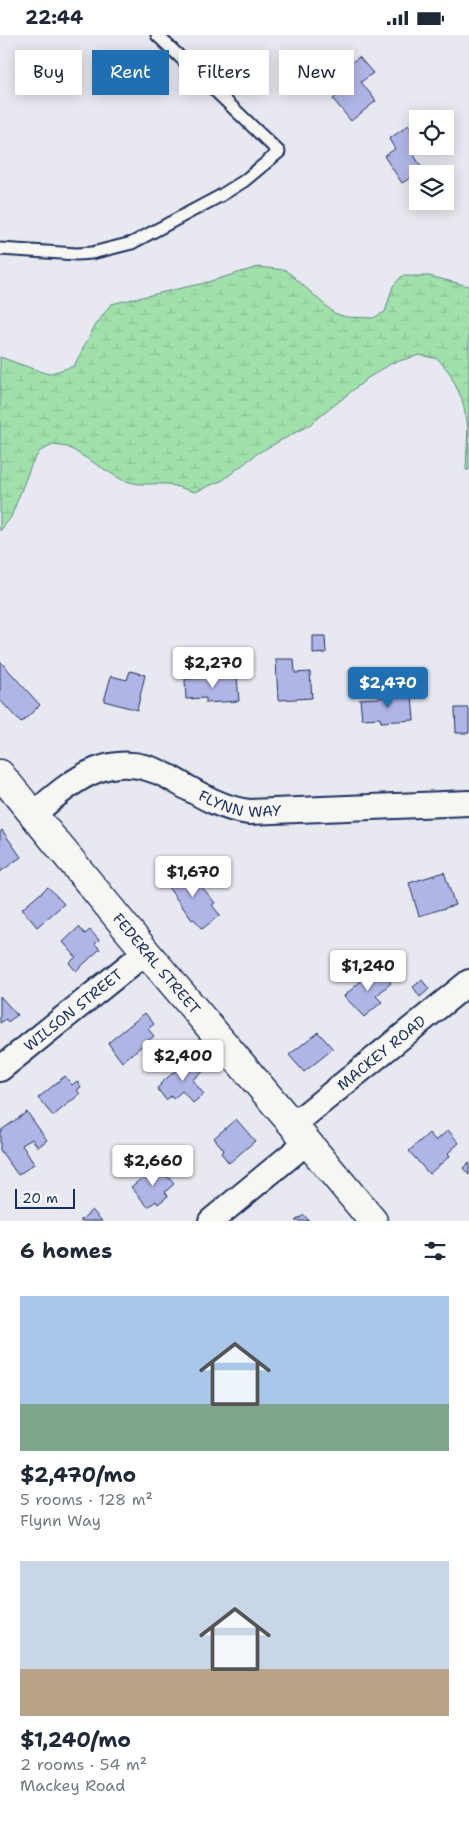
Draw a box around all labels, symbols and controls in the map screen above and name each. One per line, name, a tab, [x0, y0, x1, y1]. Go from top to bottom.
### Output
text: 22:44	[25, 5, 83, 30]
chip: Buy	[15, 50, 82, 95]
chip: Rent	[92, 50, 169, 95]
chip: Filters	[179, 50, 269, 95]
chip: New	[279, 50, 354, 95]
map controls	[409, 110, 454, 210]
button: locate	[409, 110, 454, 155]
button: layers	[409, 165, 454, 210]
pin: $2,270	[172, 647, 254, 689]
text: $2,270	[184, 652, 242, 673]
pin: $2,470	[347, 667, 429, 709]
text: $2,470	[359, 672, 417, 693]
street label: FLYNN WAY	[195, 786, 282, 822]
pin: $1,670	[152, 855, 234, 898]
text: $1,670	[166, 861, 220, 882]
street label: FEDERAL STREET	[108, 909, 205, 1019]
pin: $1,240	[327, 949, 409, 992]
text: $1,240	[341, 955, 395, 976]
street label: WILSON STREET	[20, 965, 127, 1056]
street label: MACKEY ROAD	[333, 1011, 430, 1095]
pin: $2,400	[142, 1039, 224, 1082]
text: $2,400	[154, 1045, 212, 1066]
pin: $2,660	[112, 1145, 194, 1187]
text: $2,660	[123, 1150, 183, 1171]
scale bar	[15, 1186, 75, 1209]
text: 20 m	[22, 1189, 58, 1207]
text: 6 homes	[20, 1237, 112, 1265]
icon: filters	[421, 1237, 449, 1265]
icon: home	[190, 1329, 280, 1419]
text: $2,470/mo	[20, 1461, 136, 1489]
text: 5 rooms · 128 m²	[20, 1489, 153, 1510]
text: Flynn Way	[20, 1510, 101, 1531]
icon: home	[190, 1594, 280, 1684]
text: $1,240/mo	[20, 1726, 131, 1754]
text: 2 rooms · 54 m²	[20, 1754, 147, 1775]
text: Mackey Road	[20, 1775, 125, 1796]

